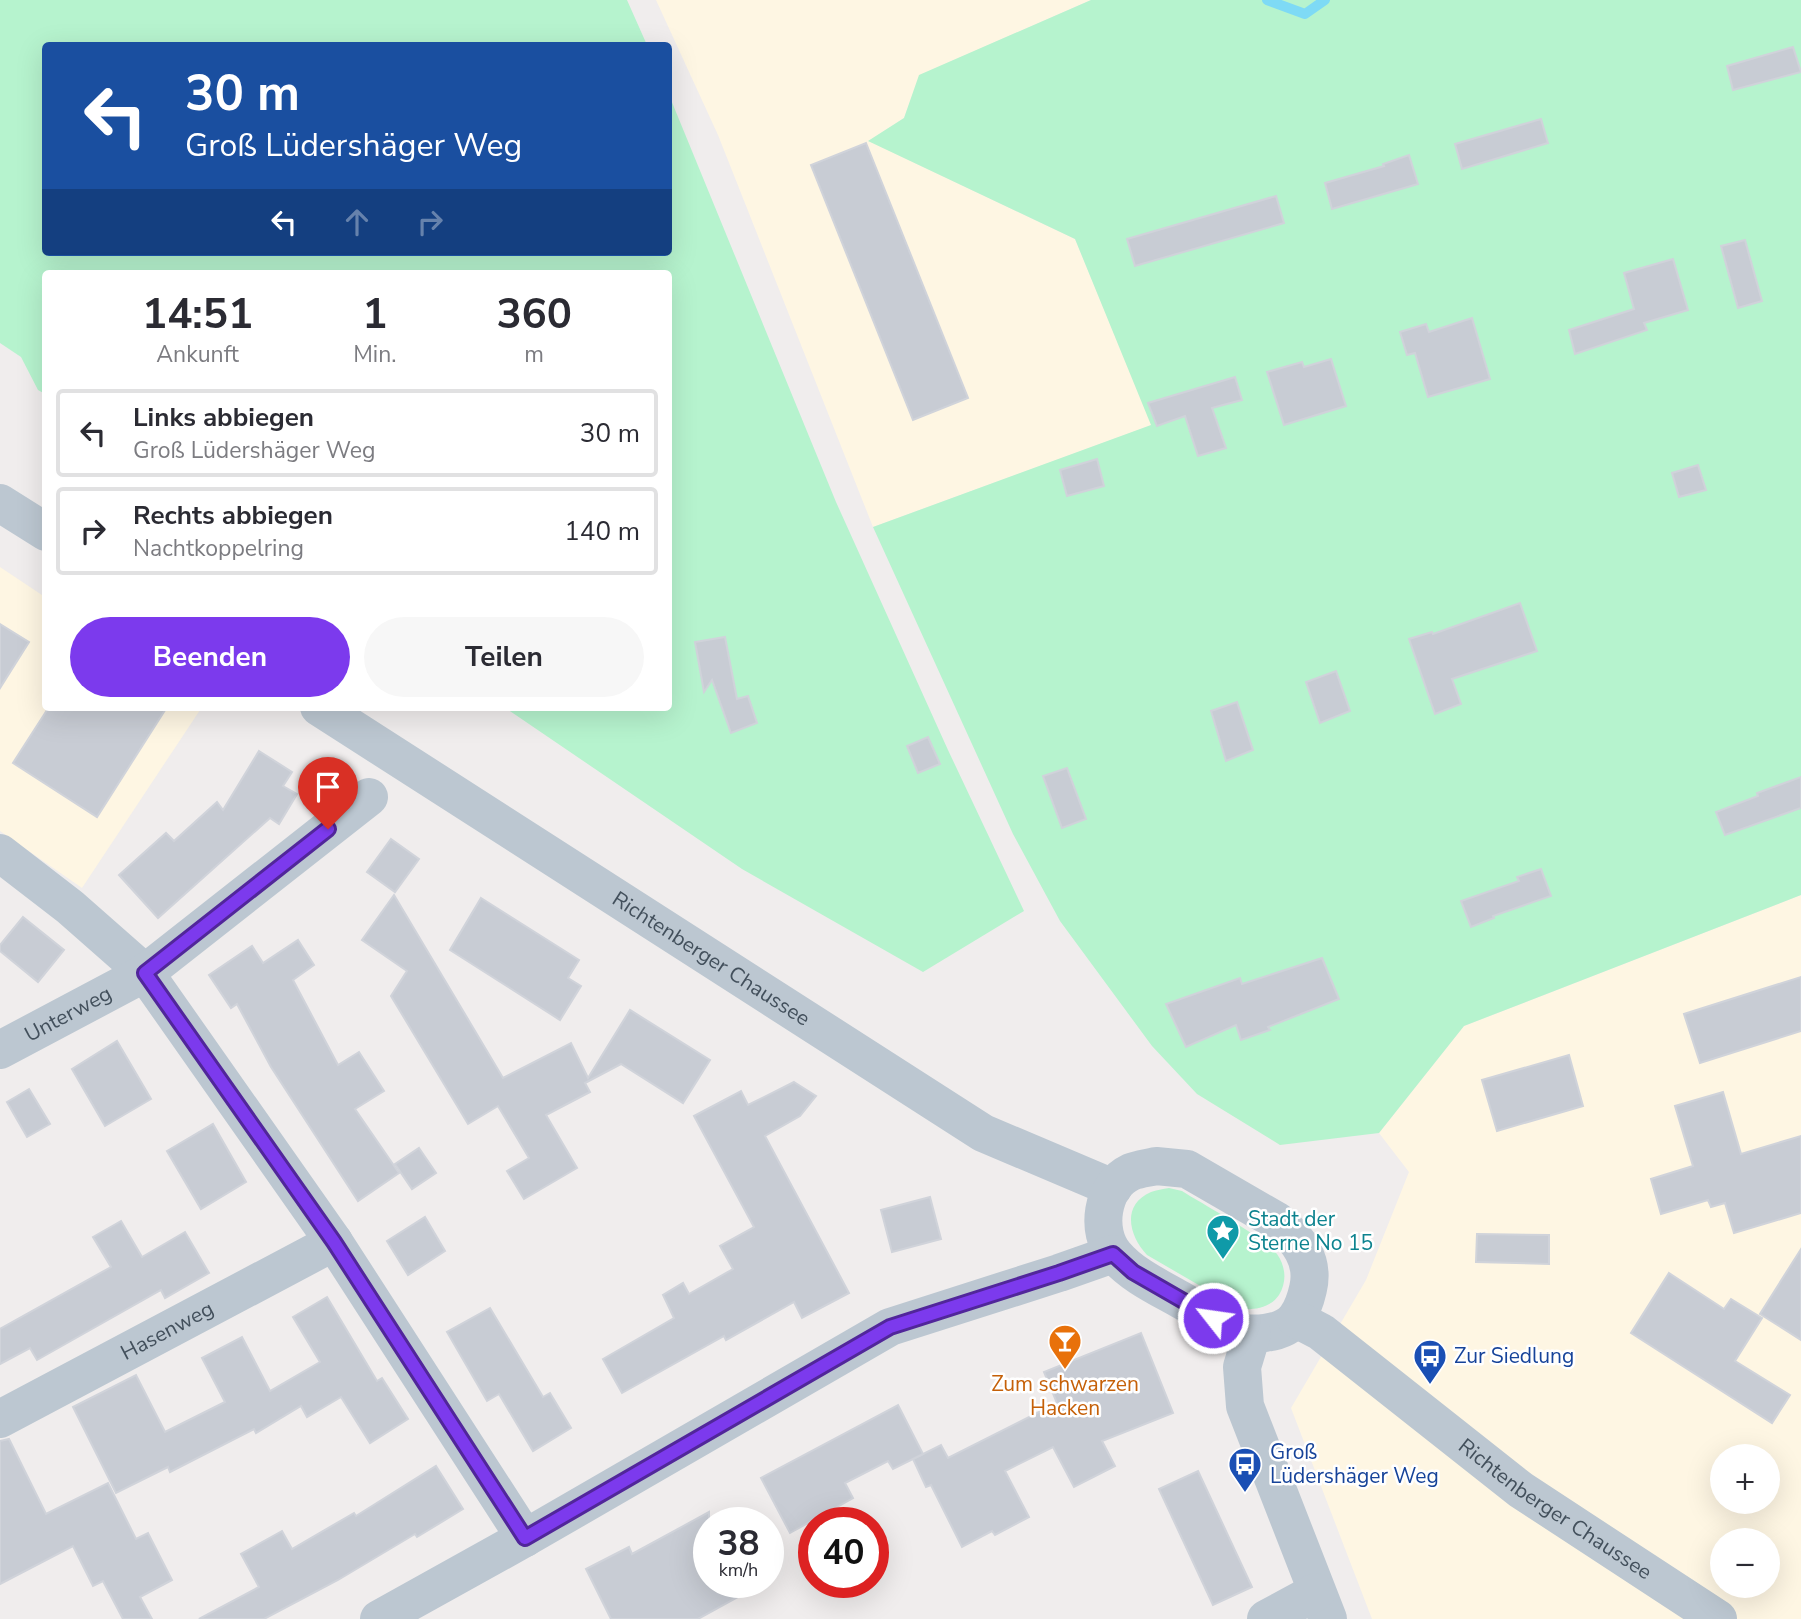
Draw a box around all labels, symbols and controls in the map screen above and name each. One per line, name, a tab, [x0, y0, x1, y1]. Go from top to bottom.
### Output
text: 30 m	[185, 60, 300, 127]
icon: left	[70, 70, 161, 161]
text: Groß Lüdershäger Weg	[185, 124, 522, 167]
icon: left	[265, 203, 303, 241]
icon: ahead	[338, 203, 376, 241]
icon: right	[411, 203, 449, 241]
text: 14:51	[142, 286, 253, 343]
text: 1	[362, 286, 387, 343]
text: 360	[496, 286, 572, 343]
text: Ankunft	[156, 339, 239, 370]
text: Min.	[353, 339, 396, 370]
text: m	[524, 339, 544, 370]
text: Links abbiegen	[133, 400, 314, 435]
icon: left	[74, 414, 112, 452]
text: 30 m	[580, 416, 640, 451]
text: Groß Lüdershäger Weg	[133, 435, 375, 466]
text: Rechts abbiegen	[133, 498, 333, 533]
icon: right	[74, 512, 112, 550]
text: 140 m	[564, 514, 640, 549]
text: Nachtkoppelring	[133, 533, 304, 564]
button: Beenden	[70, 617, 350, 697]
button: Teilen	[364, 617, 644, 697]
pin	[298, 757, 358, 829]
icon: arrive	[309, 768, 347, 806]
street label: Richtenberger Chaussee	[607, 885, 816, 1032]
street label: Unterweg	[20, 979, 116, 1048]
place label: Stadt der Sterne No 15	[1248, 1205, 1373, 1257]
place icon: Stadt der Sterne No 15	[1204, 1212, 1242, 1261]
position arrow	[1176, 1281, 1250, 1355]
street label: Hasenweg	[116, 1294, 218, 1367]
bar icon: Zum schwarzen Hacken	[1046, 1322, 1084, 1371]
bus stop icon: Zur Siedlung	[1411, 1337, 1449, 1386]
place label: Zur Siedlung	[1454, 1342, 1574, 1370]
place label: Zum schwarzen Hacken	[991, 1370, 1139, 1422]
street label: Richtenberger Chaussee	[1453, 1432, 1657, 1586]
place label: Groß Lüdershäger Weg	[1270, 1438, 1439, 1490]
map controls	[1710, 1444, 1780, 1598]
button: +	[1710, 1444, 1780, 1514]
bus stop icon: Groß Lüdershäger Weg	[1226, 1445, 1264, 1494]
speed limit sign: 40	[798, 1507, 889, 1598]
text: 38	[717, 1520, 760, 1567]
button: −	[1710, 1528, 1780, 1598]
text: km/h	[719, 1558, 758, 1582]

